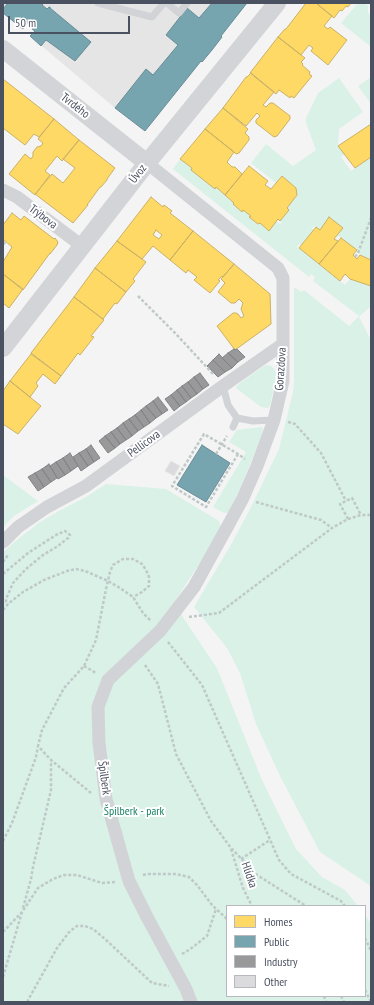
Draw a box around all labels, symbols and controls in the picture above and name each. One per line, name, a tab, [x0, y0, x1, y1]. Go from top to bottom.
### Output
scale bar	[10, 8, 132, 34]
text: 50 m	[15, 15, 36, 30]
street label: Tvrdého	[58, 90, 92, 122]
street label: Úvoz	[126, 162, 150, 186]
street label: Trýbova	[26, 202, 60, 232]
street label: Gorazdova	[272, 347, 290, 391]
street label: Pellicova	[125, 427, 163, 461]
street label: Špilberk	[95, 760, 113, 796]
park label: Špilberk - park	[104, 805, 164, 819]
street label: Hlídka	[238, 860, 260, 890]
legend	[226, 905, 366, 997]
text: Homes	[264, 914, 292, 929]
text: Public	[264, 934, 289, 949]
text: Industry	[264, 954, 298, 969]
text: Other	[264, 974, 287, 989]

